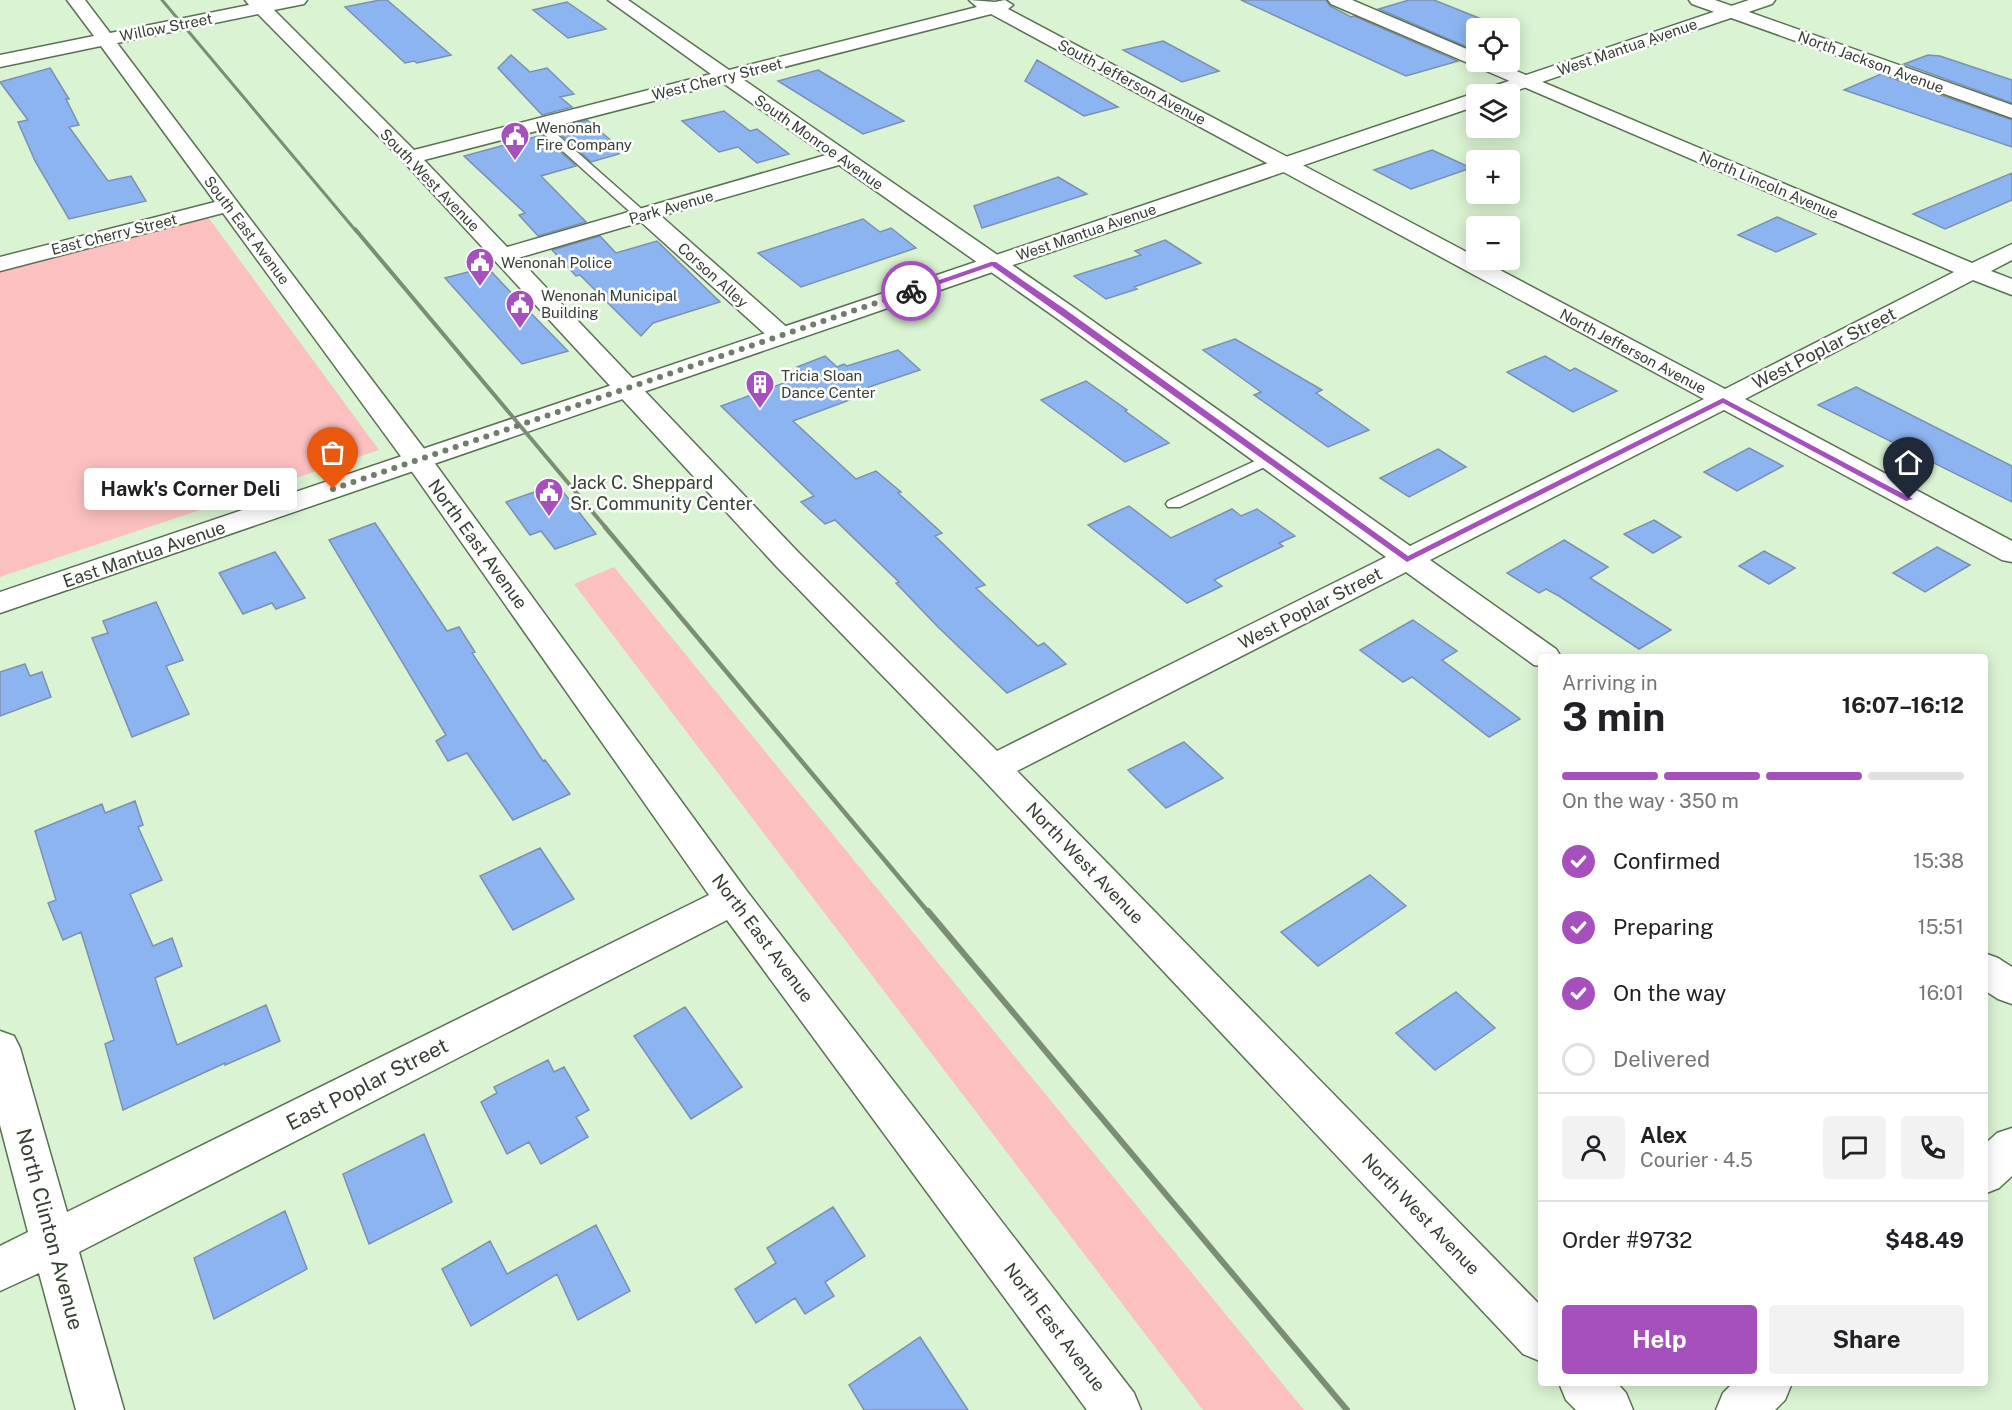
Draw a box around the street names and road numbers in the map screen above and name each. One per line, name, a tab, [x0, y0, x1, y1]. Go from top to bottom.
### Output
street label: Willow Street	[118, 10, 214, 44]
street label: West Mantua Avenue	[1555, 15, 1699, 79]
street label: North Jackson Avenue	[1796, 28, 1946, 96]
street label: South Jefferson Avenue	[1055, 36, 1209, 128]
street label: West Cherry Street	[650, 55, 784, 103]
street label: South Monroe Avenue	[751, 91, 887, 193]
street label: South West Avenue	[377, 125, 483, 235]
street label: North Lincoln Avenue	[1697, 148, 1841, 222]
street label: South East Avenue	[201, 172, 293, 288]
street label: Park Avenue	[627, 187, 715, 227]
street label: West Mantua Avenue	[1014, 200, 1158, 264]
street label: East Cherry Street	[49, 210, 179, 258]
street label: Corson Alley	[674, 239, 752, 311]
street label: West Poplar Street	[1749, 303, 1899, 393]
street label: North Jefferson Avenue	[1557, 305, 1709, 397]
street label: North East Avenue	[424, 475, 532, 613]
street label: East Mantua Avenue	[60, 516, 228, 592]
street label: West Poplar Street	[1235, 563, 1385, 653]
street label: North West Avenue	[1022, 798, 1148, 928]
street label: North East Avenue	[708, 870, 818, 1006]
street label: East Poplar Street	[282, 1032, 452, 1136]
street label: North Clinton Avenue	[11, 1125, 89, 1333]
street label: North West Avenue	[1358, 1149, 1484, 1279]
street label: North East Avenue	[1000, 1259, 1110, 1395]

